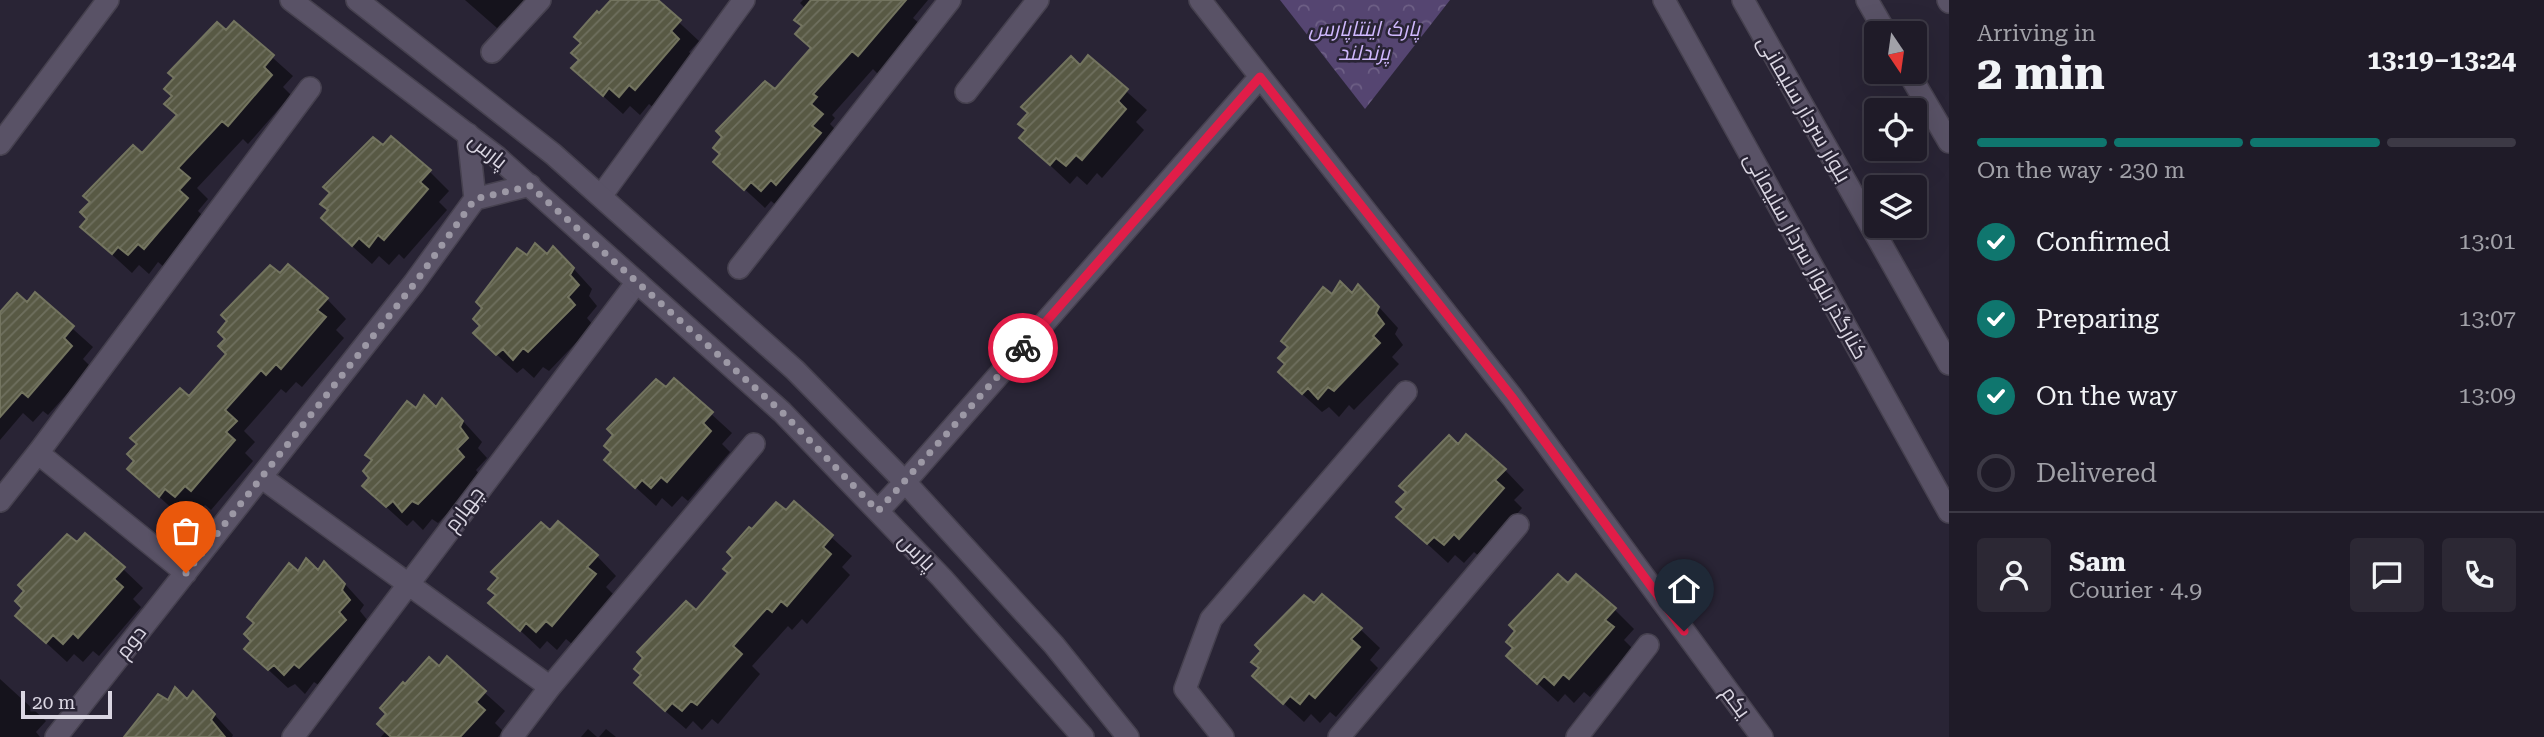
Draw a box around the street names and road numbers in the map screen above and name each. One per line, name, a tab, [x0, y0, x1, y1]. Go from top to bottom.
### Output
street label: بلوار سردار سلیمانی	[1751, 31, 1856, 187]
street label: پارس	[463, 128, 512, 176]
street label: کنارگذر بلوار سردار سلیمانی	[1738, 149, 1873, 364]
street label: چهارم	[439, 482, 490, 538]
street label: پارس	[892, 528, 941, 577]
street label: دوم	[111, 621, 153, 664]
street label: یکم	[1715, 681, 1756, 724]

